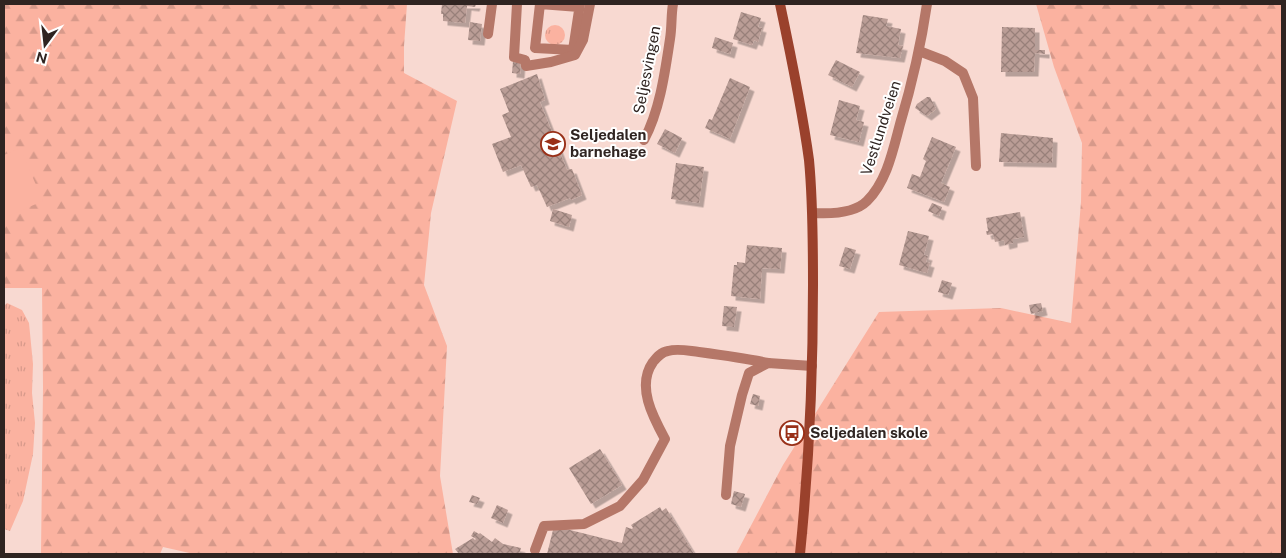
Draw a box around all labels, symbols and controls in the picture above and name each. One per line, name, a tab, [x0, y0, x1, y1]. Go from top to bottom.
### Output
north arrow	[20, 20, 70, 70]
street label: Seljesvingen	[630, 24, 663, 115]
text: N	[34, 48, 49, 67]
street label: Vestlundveien	[857, 78, 904, 177]
place label: Seljedalen barnehage	[570, 126, 647, 160]
school or university icon: Seljedalen barnehage	[540, 131, 566, 157]
bus stop icon: Seljedalen skole	[779, 420, 805, 446]
place label: Seljedalen skole	[810, 424, 928, 441]

